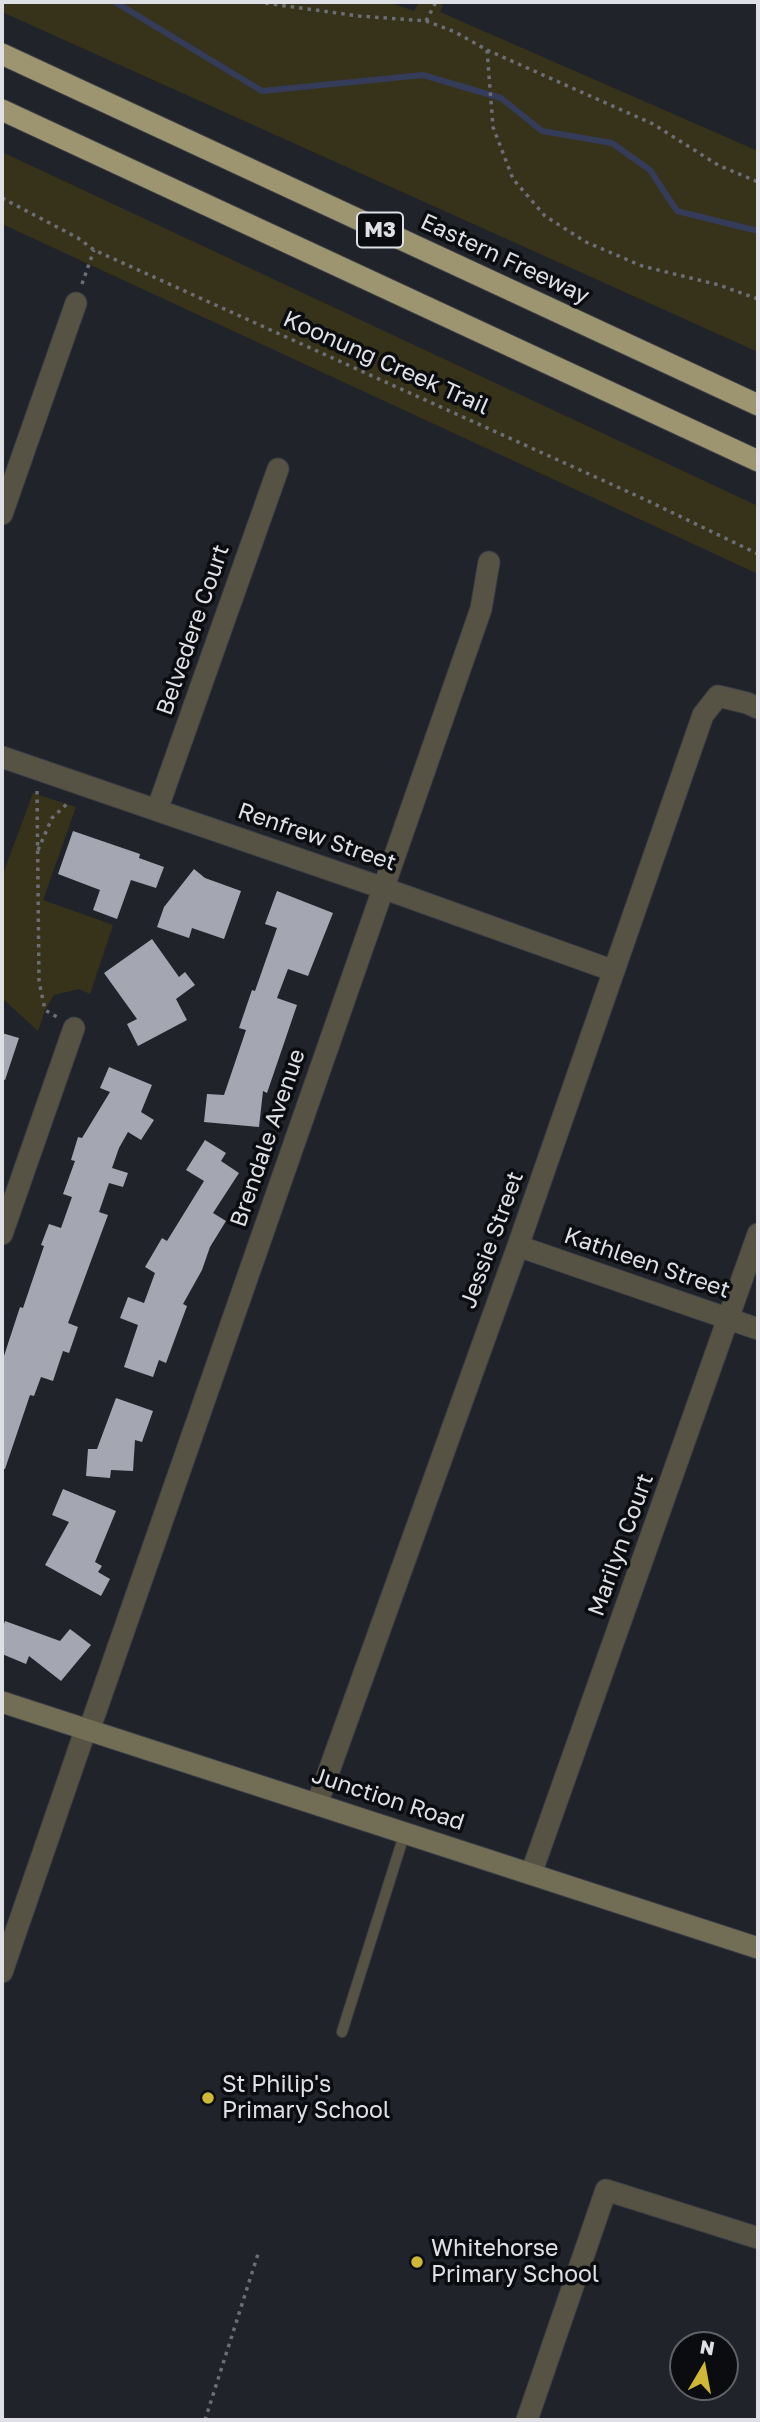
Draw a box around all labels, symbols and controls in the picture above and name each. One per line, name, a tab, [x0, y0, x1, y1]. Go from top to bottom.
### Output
street label: Eastern Freeway	[416, 208, 594, 310]
road number: M3	[357, 212, 403, 247]
street label: Koonung Creek Trail	[279, 305, 493, 421]
street label: Belvedere Court	[151, 541, 235, 719]
street label: Renfrew Street	[234, 797, 400, 877]
street label: Brendale Avenue	[225, 1045, 311, 1231]
street label: Jessie Street	[454, 1168, 530, 1312]
street label: Kathleen Street	[560, 1222, 734, 1304]
street label: Marilyn Court	[582, 1470, 660, 1620]
street label: Junction Road	[308, 1761, 468, 1837]
place label: St Philip's Primary School	[222, 2071, 390, 2125]
marker: St Philip's Primary School	[200, 2090, 216, 2106]
place label: Whitehorse Primary School	[431, 2235, 599, 2289]
marker: Whitehorse Primary School	[409, 2254, 425, 2270]
north arrow	[669, 2331, 739, 2401]
text: N	[698, 2334, 716, 2359]

